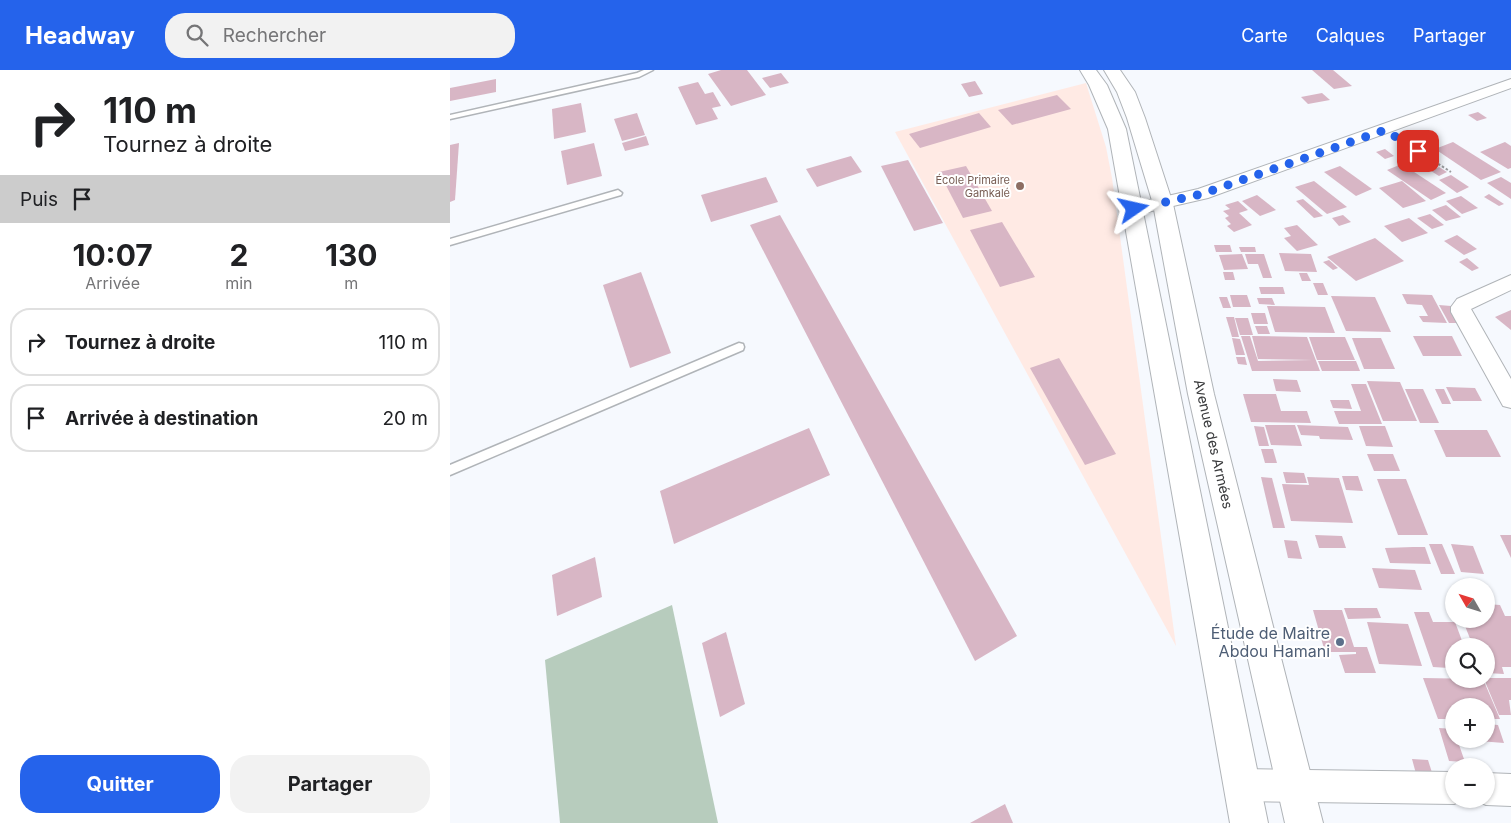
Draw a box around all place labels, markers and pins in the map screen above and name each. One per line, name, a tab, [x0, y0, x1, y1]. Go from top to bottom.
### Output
pin	[1397, 130, 1439, 172]
place label: École Primaire Gamkalé	[935, 173, 1010, 200]
marker: École Primaire Gamkalé	[1014, 180, 1026, 192]
place label: Étude de Maitre Abdou Hamani	[1211, 623, 1330, 661]
marker: Étude de Maitre Abdou Hamani	[1334, 636, 1346, 648]

